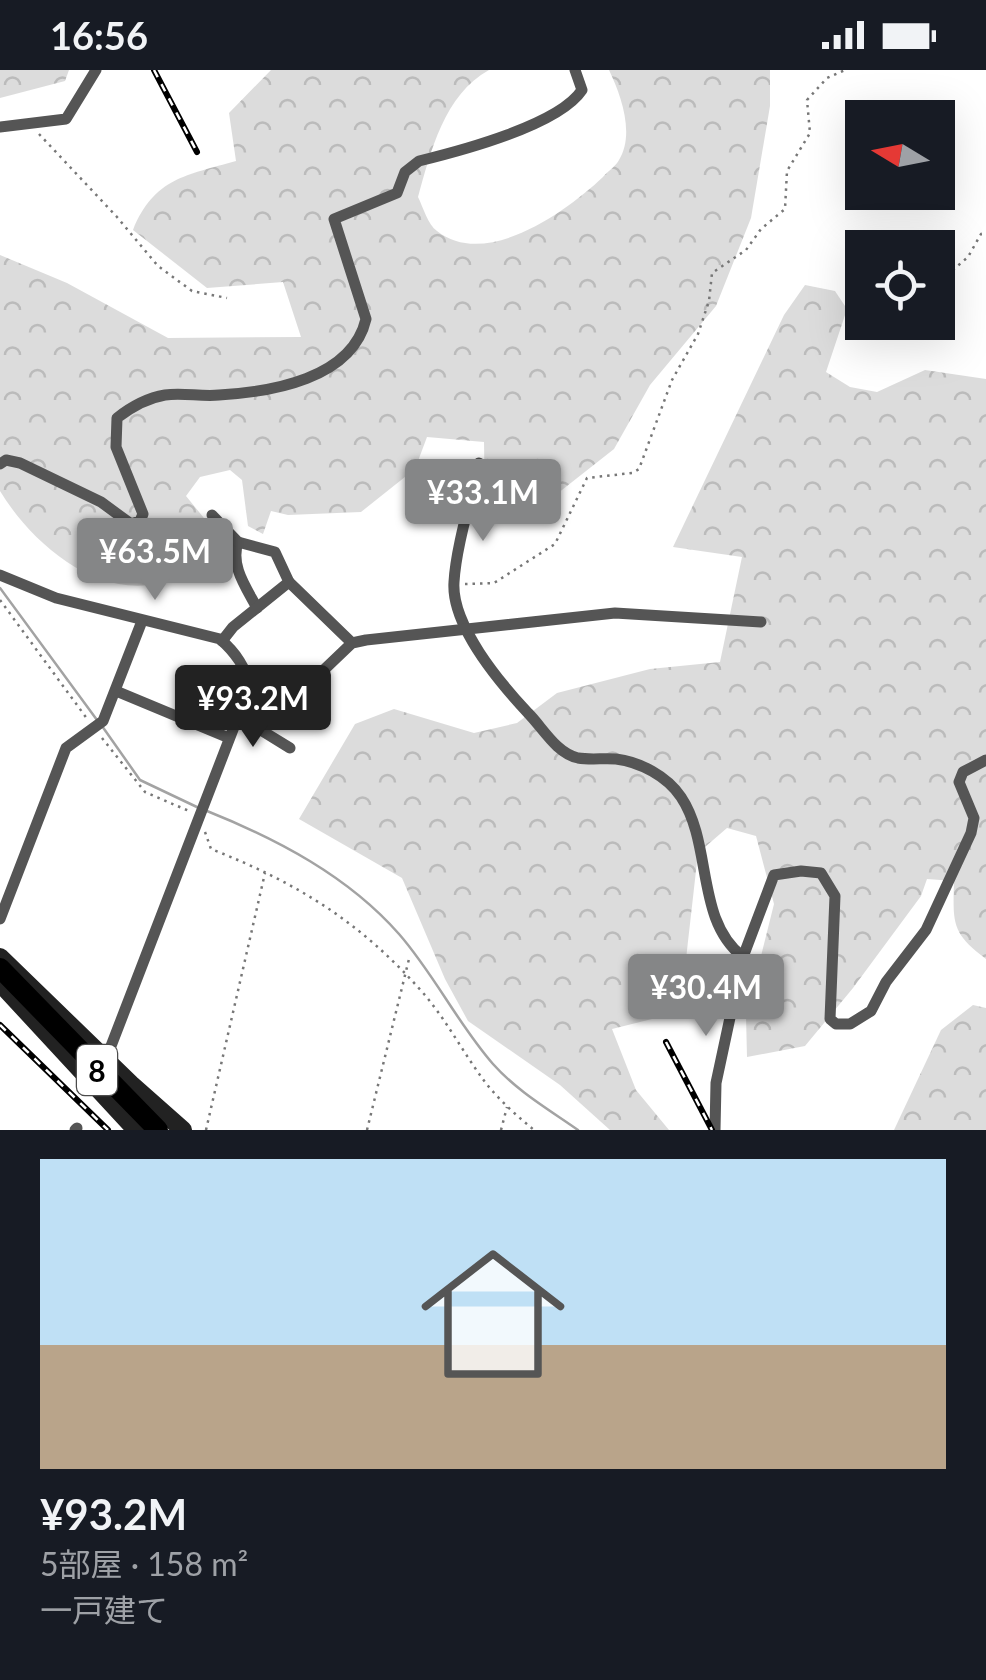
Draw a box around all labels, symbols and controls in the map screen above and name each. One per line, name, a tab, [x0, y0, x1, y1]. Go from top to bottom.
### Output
text: 16:56	[50, 12, 148, 58]
north arrow	[845, 100, 955, 210]
map controls	[845, 100, 955, 340]
button: locate	[845, 230, 955, 340]
pin: ¥33.1M	[402, 459, 564, 544]
text: ¥33.1M	[427, 472, 539, 511]
pin: ¥63.5M	[74, 518, 236, 603]
text: ¥63.5M	[99, 531, 211, 570]
pin: ¥93.2M	[172, 665, 334, 750]
text: ¥93.2M	[197, 678, 309, 717]
pin: ¥30.4M	[625, 954, 787, 1039]
text: ¥30.4M	[650, 967, 762, 1006]
road number: 8	[77, 1045, 117, 1095]
icon: home	[403, 1224, 583, 1404]
text: ¥93.2M	[40, 1489, 187, 1539]
text: 5部屋 · 158 m²	[40, 1544, 248, 1583]
text: 一戸建て	[40, 1590, 168, 1629]

